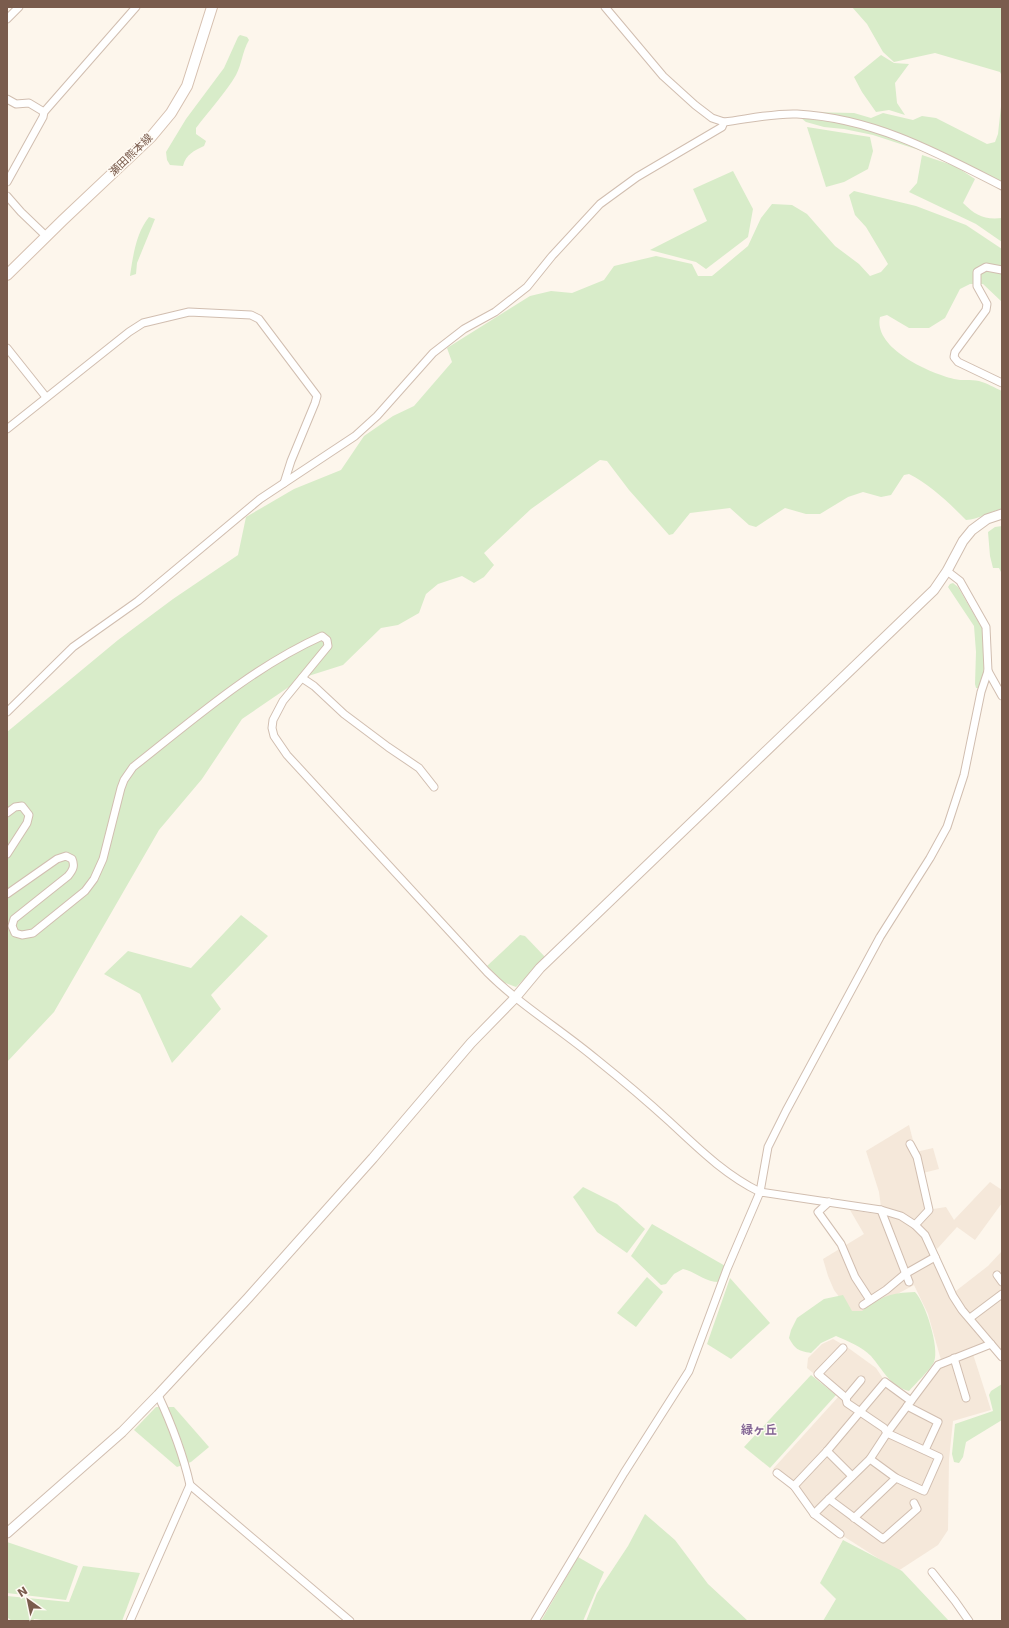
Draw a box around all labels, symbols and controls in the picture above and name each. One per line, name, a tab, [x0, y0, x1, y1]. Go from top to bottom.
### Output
street label: 瀬田熊本線	[107, 131, 155, 179]
district label: 緑ヶ丘	[741, 1423, 777, 1437]
north arrow	[8, 1580, 48, 1620]
text: N	[15, 1584, 30, 1600]

